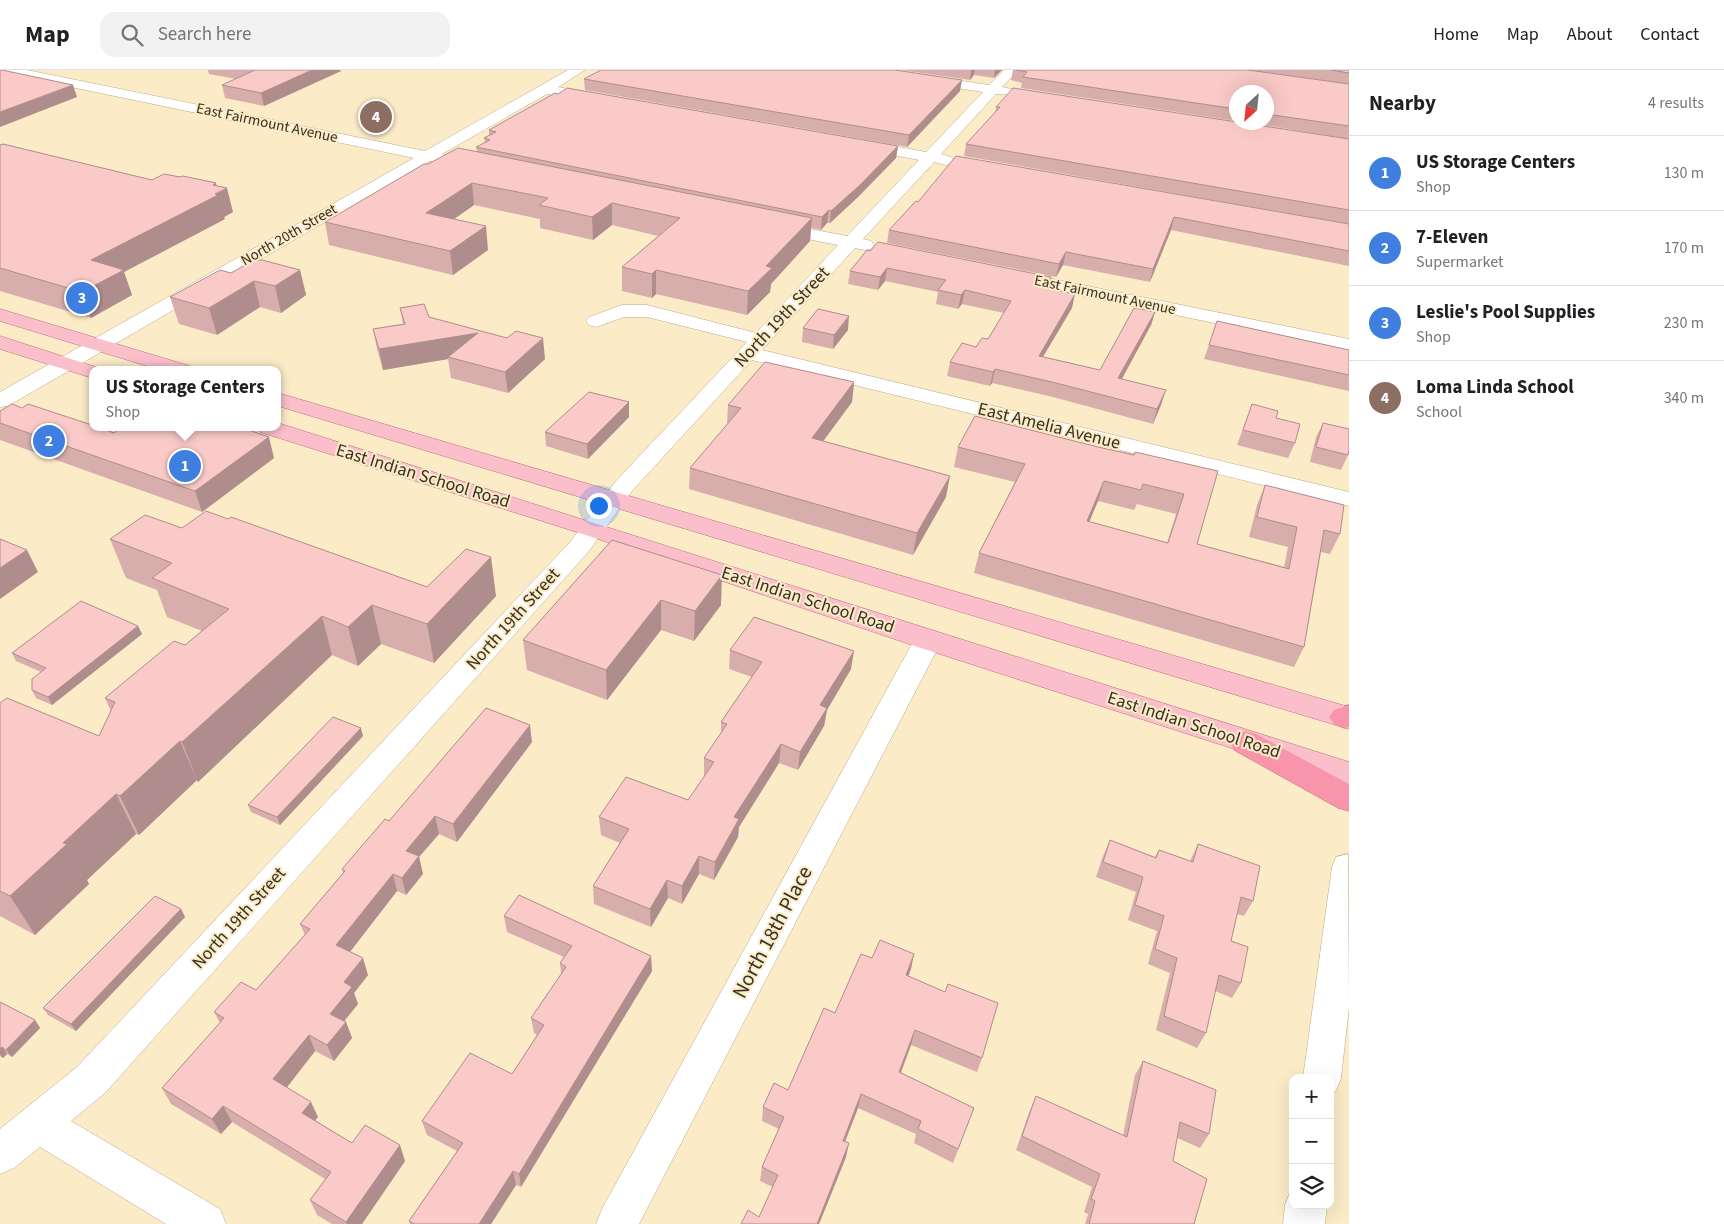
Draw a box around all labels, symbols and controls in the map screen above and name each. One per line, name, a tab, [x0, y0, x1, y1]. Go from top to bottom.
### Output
search box	[100, 12, 450, 57]
text: Map	[25, 17, 70, 52]
icon: search	[118, 21, 146, 49]
text: Search here	[158, 21, 251, 48]
text: Home	[1433, 22, 1479, 47]
text: Map	[1507, 22, 1539, 47]
text: About	[1567, 22, 1612, 47]
text: Contact	[1640, 22, 1699, 47]
north arrow	[1229, 85, 1274, 130]
text: Nearby	[1369, 88, 1436, 118]
text: 4 results	[1648, 92, 1704, 114]
street label: East Fairmount Avenue	[194, 98, 340, 148]
pin: 4	[360, 98, 392, 136]
text: US Storage Centers	[1416, 149, 1575, 176]
text: 1	[1381, 162, 1389, 184]
text: 130 m	[1664, 162, 1704, 184]
text: Shop	[1416, 176, 1451, 198]
street label: North 20th Street	[237, 199, 341, 271]
text: 7-Eleven	[1416, 224, 1488, 251]
text: 2	[1381, 237, 1389, 259]
text: 170 m	[1664, 237, 1704, 259]
text: Supermarket	[1416, 251, 1503, 273]
street label: North 19th Street	[729, 261, 835, 373]
street label: East Fairmount Avenue	[1032, 270, 1178, 320]
pin: 3	[66, 279, 98, 317]
text: Leslie's Pool Supplies	[1416, 299, 1595, 326]
text: 3	[1381, 312, 1389, 334]
text: 230 m	[1664, 312, 1704, 334]
text: Shop	[1416, 326, 1451, 348]
popup	[89, 366, 281, 431]
text: US Storage Centers	[105, 374, 265, 401]
text: Loma Linda School	[1416, 374, 1574, 401]
text: 4	[1381, 387, 1389, 409]
text: 340 m	[1664, 387, 1704, 409]
street label: East Amelia Avenue	[975, 396, 1123, 456]
text: Shop	[105, 401, 140, 423]
text: School	[1416, 401, 1462, 423]
pin: 2	[33, 422, 65, 460]
street label: East Indian School Road	[333, 438, 513, 514]
pin: 1	[169, 447, 201, 485]
your location	[586, 493, 612, 519]
street label: East Indian School Road	[718, 560, 898, 640]
street label: North 19th Street	[460, 562, 566, 676]
street label: East Indian School Road	[1104, 685, 1284, 765]
street label: North 19th Street	[186, 861, 292, 975]
street label: North 18th Place	[724, 861, 820, 1003]
map controls	[1289, 1074, 1334, 1209]
button: +	[1289, 1074, 1334, 1119]
button: −	[1289, 1119, 1334, 1164]
button: layers	[1289, 1164, 1334, 1209]

